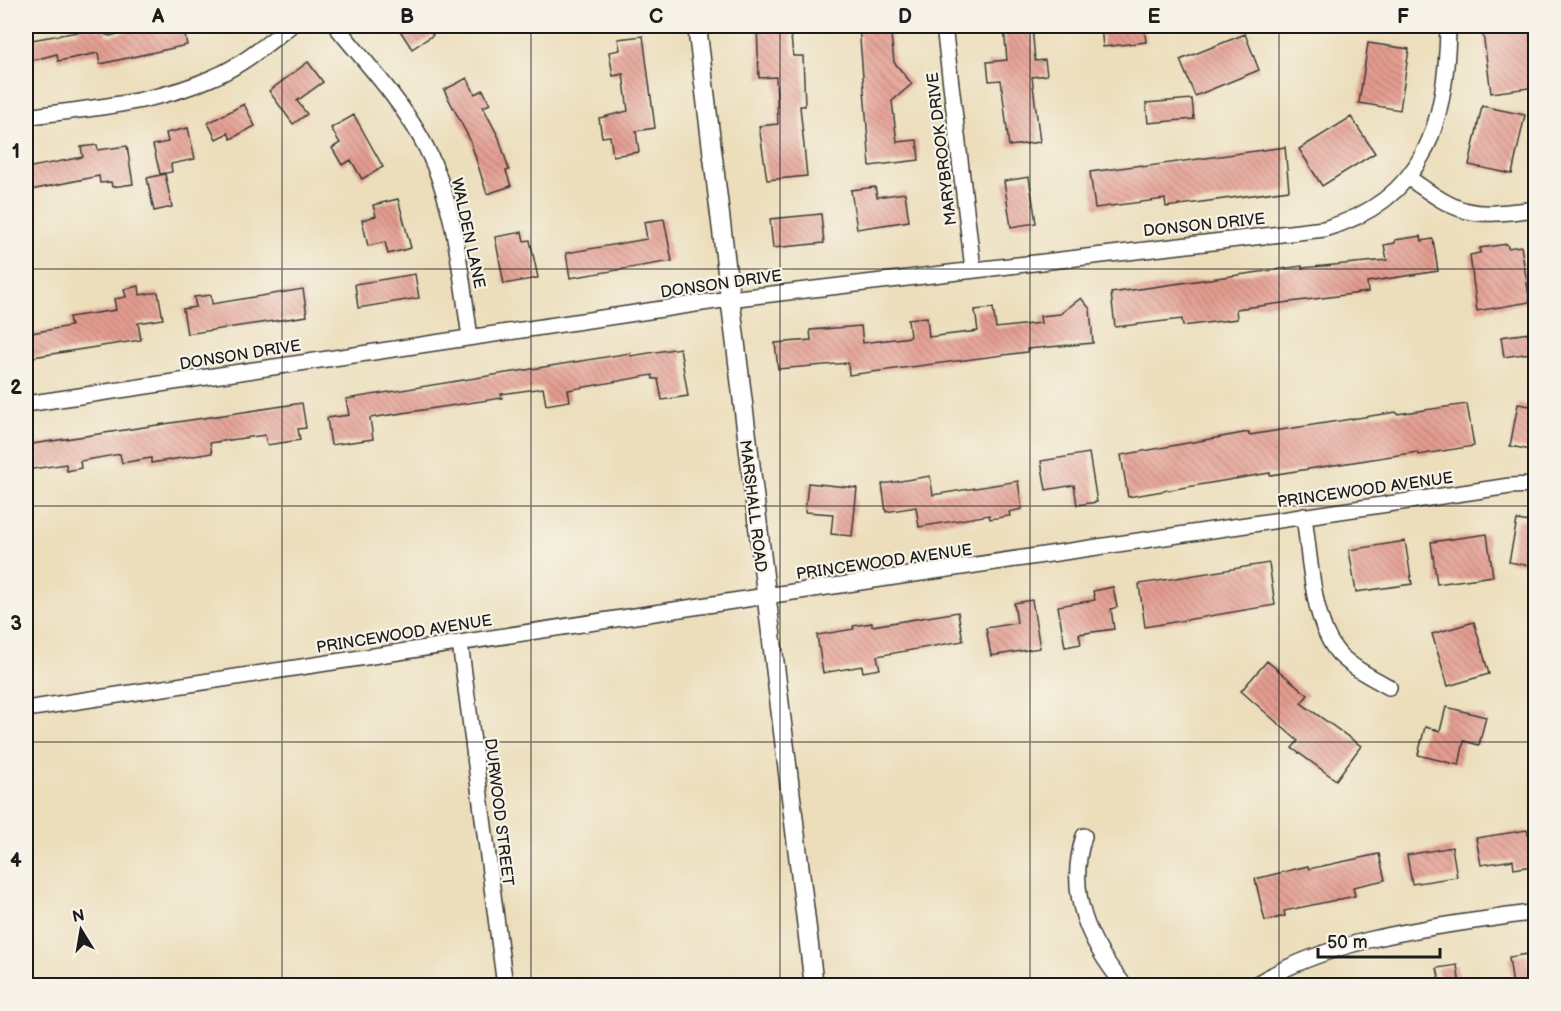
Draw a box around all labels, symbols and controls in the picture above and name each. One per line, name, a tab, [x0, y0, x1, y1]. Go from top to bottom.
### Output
text: A	[151, 5, 165, 29]
text: B	[400, 5, 414, 29]
text: C	[649, 5, 663, 29]
text: D	[898, 5, 912, 29]
text: E	[1148, 5, 1161, 29]
text: F	[1397, 5, 1409, 29]
street label: MARYBROOK DRIVE	[924, 71, 961, 226]
text: 1	[12, 140, 20, 164]
street label: WALDEN LANE	[447, 176, 489, 290]
street label: DONSON DRIVE	[1142, 210, 1266, 241]
street label: DONSON DRIVE	[659, 267, 783, 302]
street label: DONSON DRIVE	[178, 337, 302, 374]
text: 2	[10, 376, 22, 400]
street label: MARSHALL ROAD	[735, 439, 770, 574]
street label: PRINCEWOOD AVENUE	[1276, 469, 1454, 512]
street label: PRINCEWOOD AVENUE	[795, 541, 973, 584]
street label: PRINCEWOOD AVENUE	[315, 611, 493, 658]
text: 3	[10, 612, 22, 636]
street label: DURWOOD STREET	[480, 737, 517, 887]
text: 4	[10, 849, 22, 873]
north arrow	[51, 900, 111, 960]
text: N	[71, 906, 86, 927]
scale bar	[1318, 921, 1440, 959]
text: 50 m	[1327, 932, 1368, 953]

